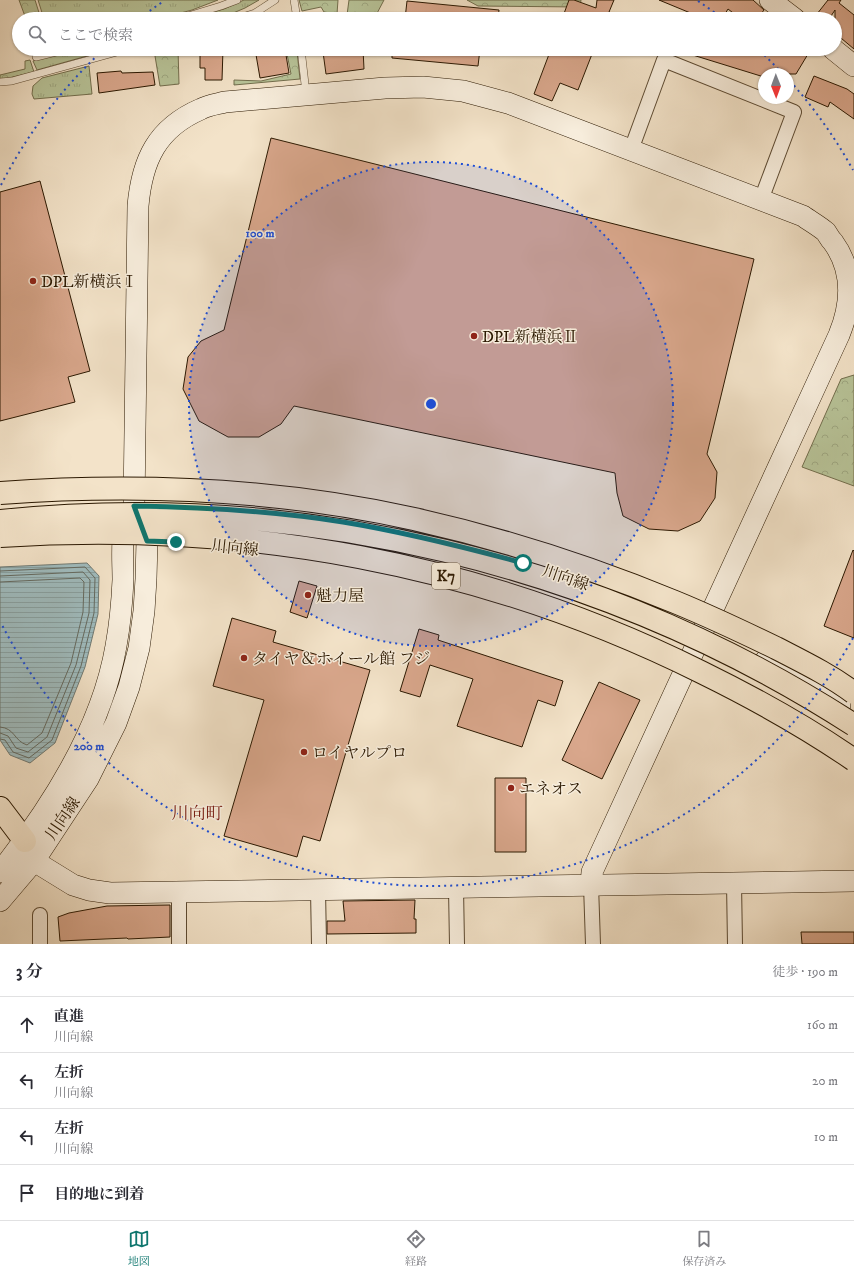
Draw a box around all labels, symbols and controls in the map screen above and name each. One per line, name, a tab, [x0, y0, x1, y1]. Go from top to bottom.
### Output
search box	[12, 12, 842, 56]
icon: search	[26, 23, 48, 45]
text: ここで検索	[58, 26, 133, 45]
north arrow	[758, 68, 794, 104]
text: 100 m	[246, 226, 274, 241]
place label: DPL新横浜Ⅰ	[41, 272, 138, 292]
marker: DPL新横浜Ⅰ	[28, 276, 38, 286]
place label: DPL新横浜Ⅱ	[482, 327, 579, 347]
marker: DPL新横浜Ⅱ	[469, 331, 479, 341]
centre of rings	[424, 397, 438, 411]
route end	[167, 533, 185, 551]
street label: 川向線	[210, 536, 260, 560]
route start	[514, 554, 532, 572]
street label: 川向線	[540, 561, 592, 595]
road number: K7	[432, 563, 460, 589]
place label: 魁力屋	[316, 586, 364, 606]
marker: 魁力屋	[303, 590, 313, 600]
place label: タイヤ＆ホイール館 フジ	[252, 649, 430, 669]
marker: タイヤ＆ホイール館 フジ	[239, 653, 249, 663]
text: 200 m	[74, 739, 104, 754]
place label: ロイヤルプロ	[312, 743, 407, 763]
marker: ロイヤルプロ	[299, 747, 309, 757]
place label: エネオス	[519, 779, 583, 799]
marker: エネオス	[506, 783, 516, 793]
street label: 川向線	[41, 793, 85, 844]
district label: 川向町	[172, 803, 223, 825]
text: 3 分	[16, 961, 43, 983]
text: 徒歩 · 190 m	[773, 964, 838, 980]
text: 直進	[54, 1007, 84, 1026]
icon: ahead	[16, 1014, 38, 1036]
text: 160 m	[807, 1017, 838, 1033]
text: 川向線	[54, 1029, 93, 1045]
text: 左折	[54, 1063, 84, 1082]
icon: left	[16, 1070, 38, 1092]
text: 20 m	[812, 1073, 838, 1089]
text: 川向線	[54, 1085, 93, 1101]
text: 左折	[54, 1119, 84, 1138]
icon: left	[16, 1126, 38, 1148]
text: 10 m	[814, 1129, 838, 1145]
text: 川向線	[54, 1141, 93, 1157]
icon: arrive	[16, 1182, 38, 1204]
text: 目的地に到着	[54, 1185, 144, 1204]
tab: 地図	[128, 1228, 150, 1269]
tab: 経路	[405, 1228, 427, 1269]
tab: 保存済み	[682, 1228, 726, 1269]

